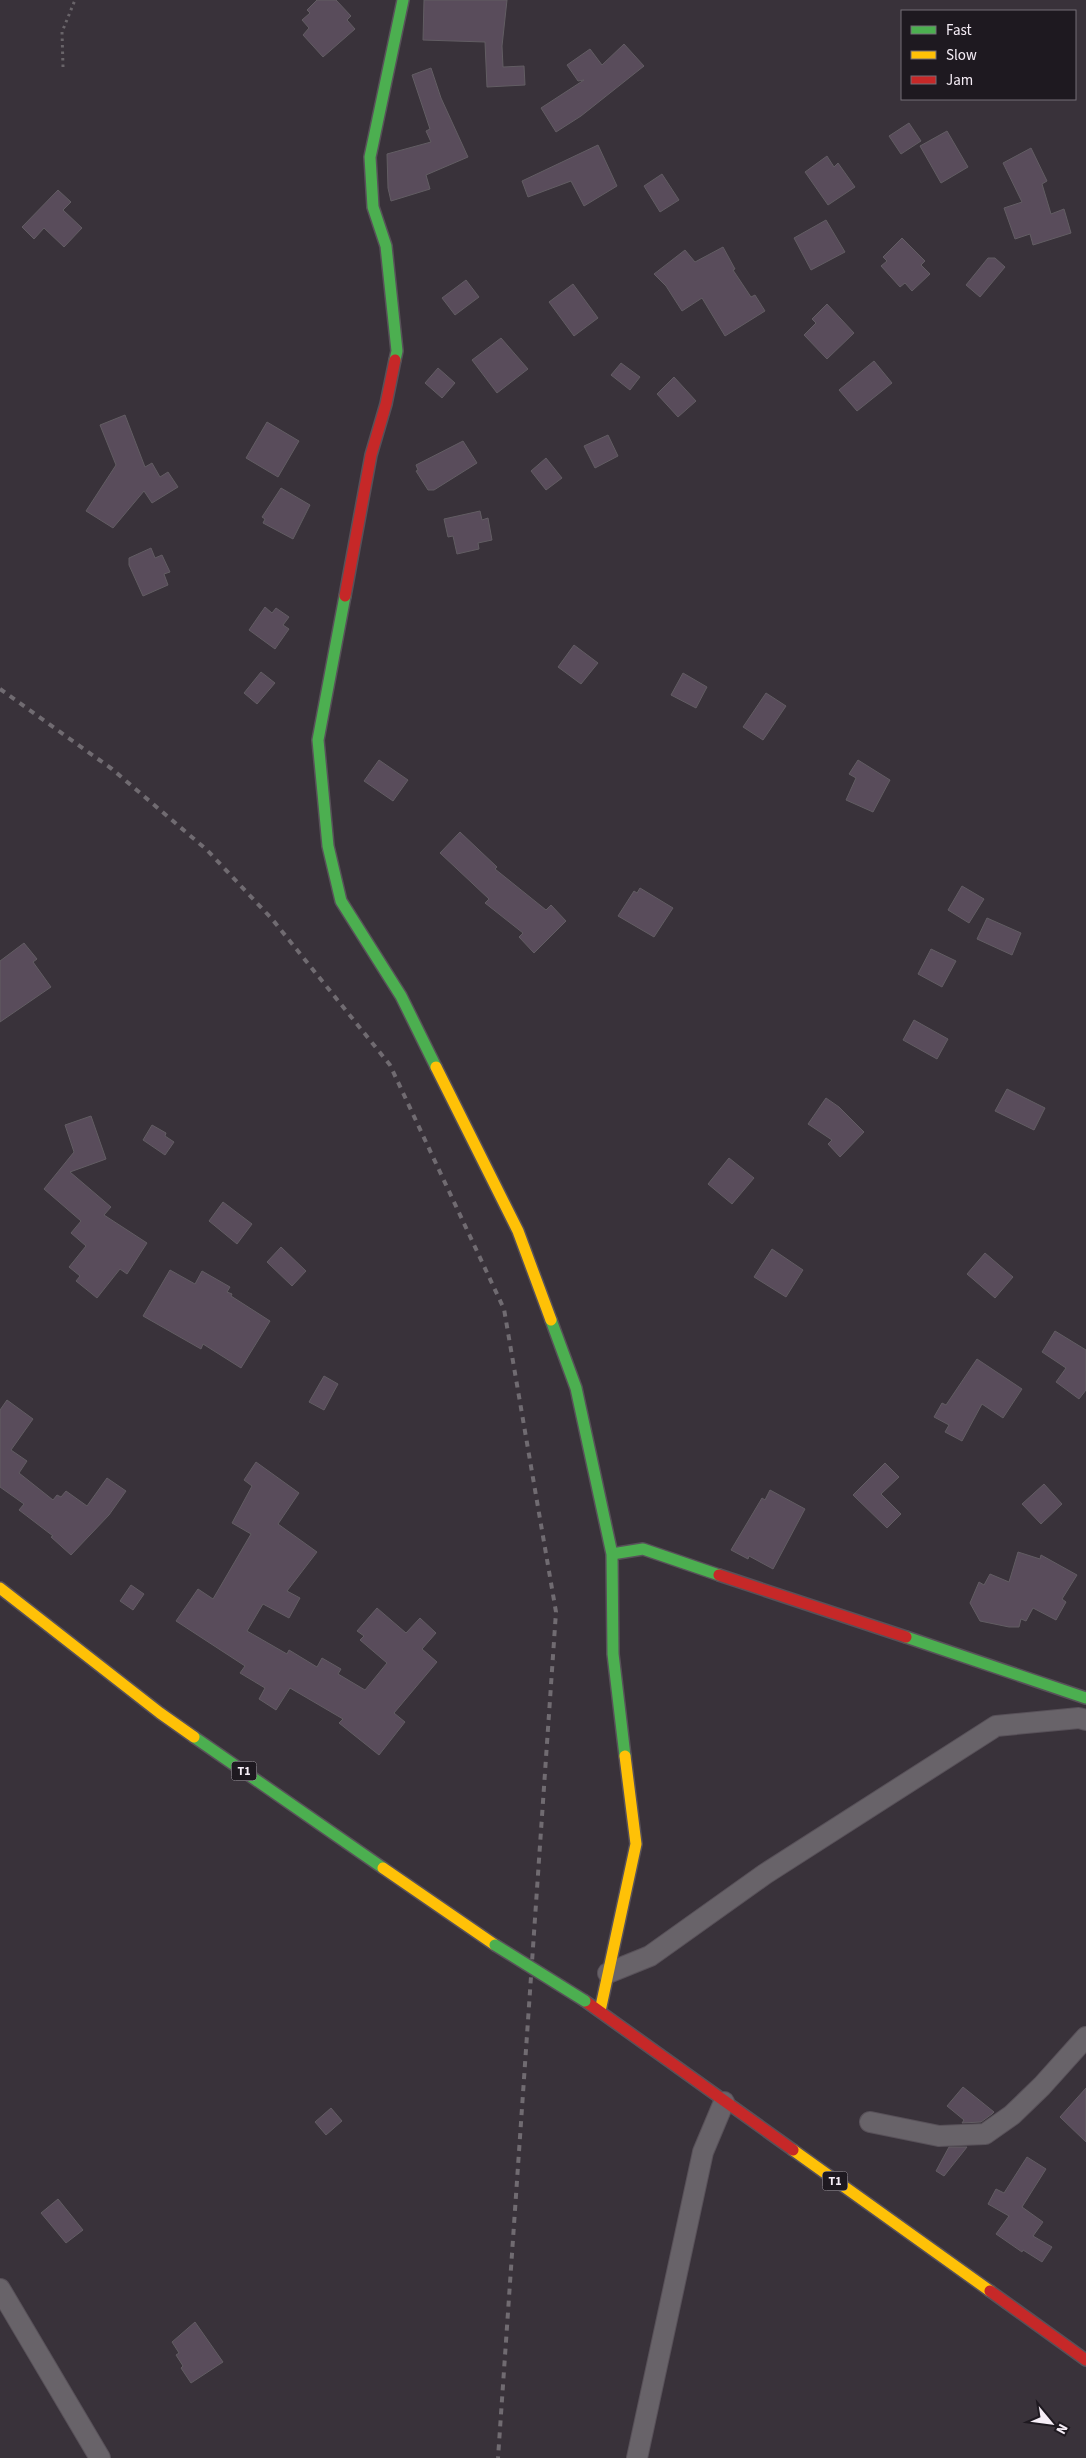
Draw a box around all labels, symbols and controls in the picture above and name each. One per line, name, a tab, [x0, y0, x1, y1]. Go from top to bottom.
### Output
legend	[901, 10, 1076, 100]
text: Fast	[946, 20, 972, 41]
text: Slow	[946, 45, 977, 66]
text: Jam	[946, 70, 973, 91]
road number: T1	[232, 1762, 256, 1780]
road number: T1	[822, 2172, 848, 2190]
north arrow	[1026, 2398, 1076, 2448]
text: N	[1050, 2420, 1072, 2438]

